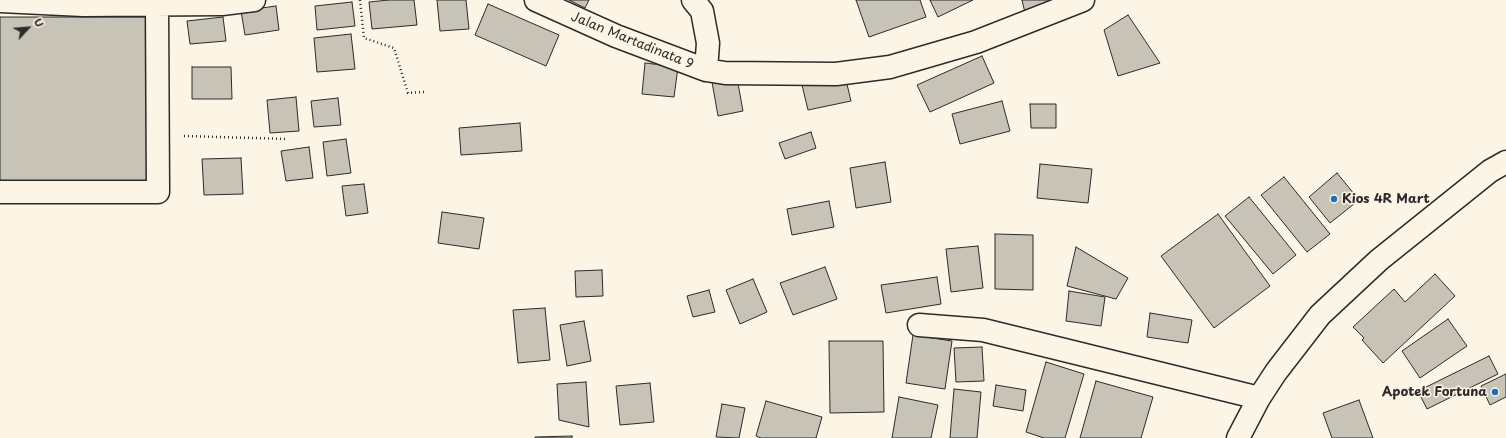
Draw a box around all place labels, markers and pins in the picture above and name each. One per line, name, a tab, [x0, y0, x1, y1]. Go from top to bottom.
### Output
place label: Kios 4R Mart	[1342, 191, 1430, 207]
marker: Kios 4R Mart	[1329, 194, 1339, 204]
place label: Apotek Fortuna	[1382, 384, 1487, 400]
marker: Apotek Fortuna	[1490, 387, 1500, 397]

